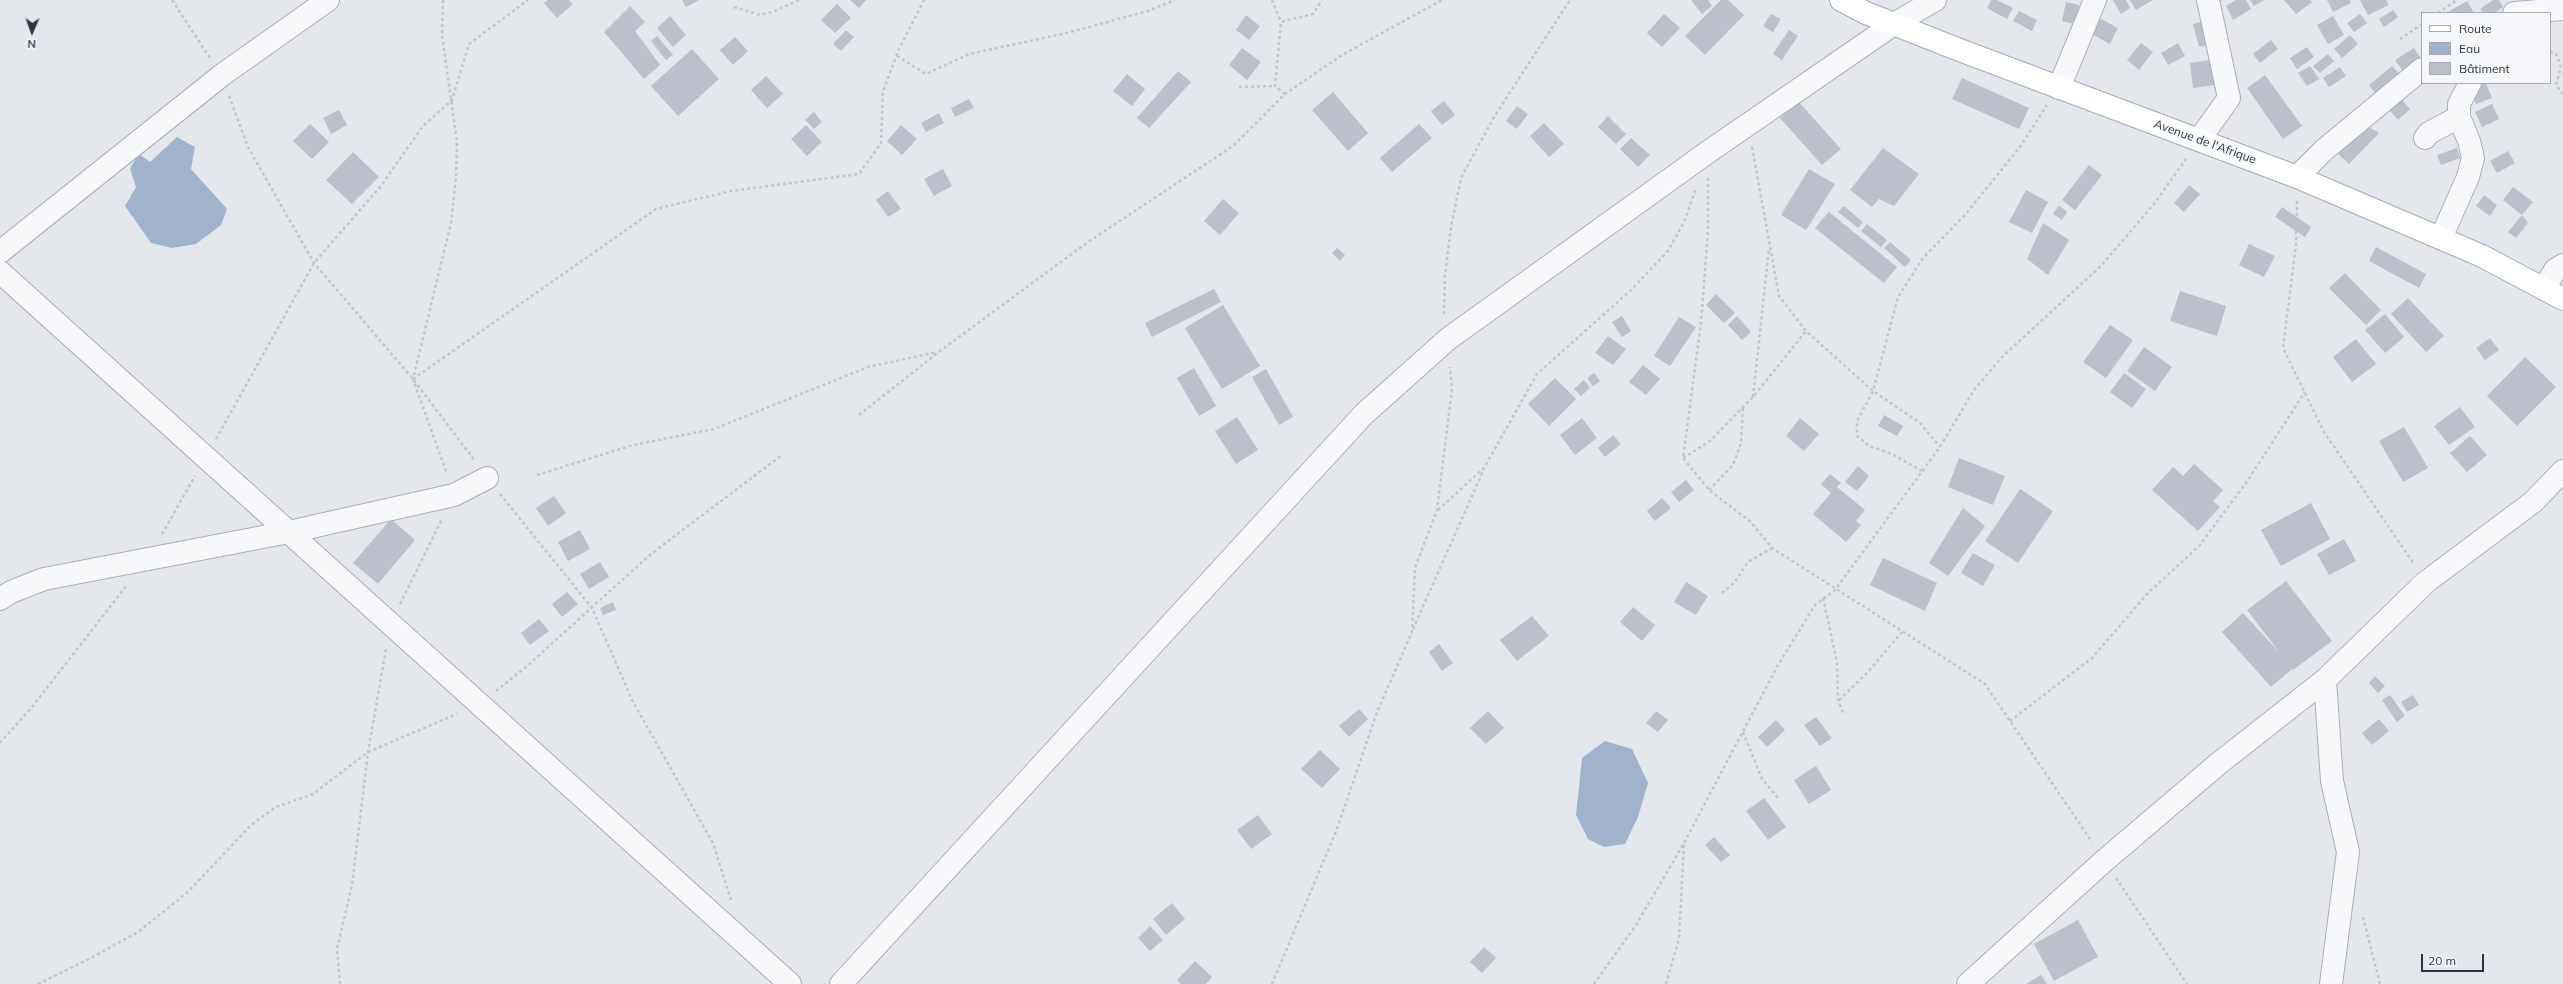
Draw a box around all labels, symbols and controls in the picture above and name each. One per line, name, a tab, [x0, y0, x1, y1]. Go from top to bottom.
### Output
north arrow	[12, 12, 52, 52]
legend	[2421, 12, 2551, 84]
text: Route	[2459, 21, 2492, 36]
text: N	[27, 37, 36, 51]
text: Eau	[2459, 41, 2480, 56]
text: Bâtiment	[2459, 61, 2510, 76]
street label: Avenue de l'Afrique	[2152, 117, 2258, 167]
scale bar	[2423, 946, 2486, 972]
text: 20 m	[2428, 953, 2456, 968]

